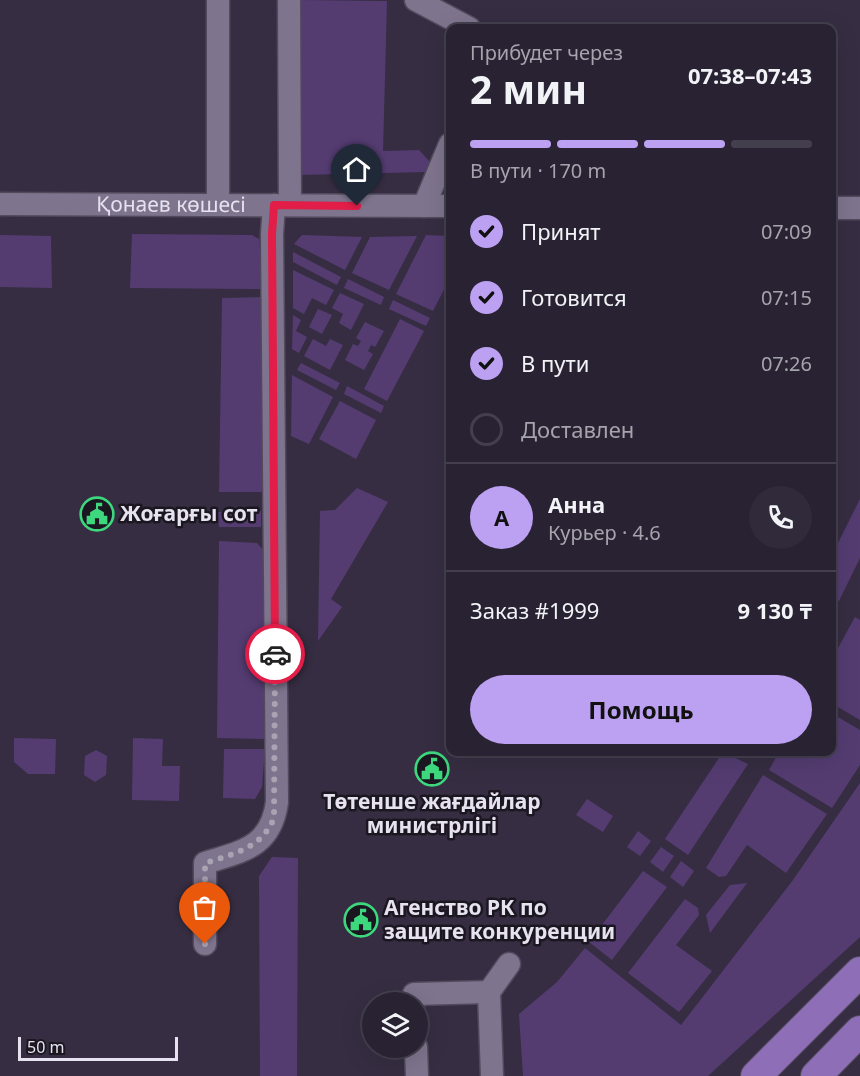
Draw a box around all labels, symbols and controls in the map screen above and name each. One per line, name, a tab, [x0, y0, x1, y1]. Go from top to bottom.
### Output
text: Прибудет через	[470, 39, 623, 66]
text: 07:38–07:43	[688, 60, 812, 90]
text: 2 мин	[470, 62, 587, 115]
pin	[331, 144, 382, 206]
icon: home	[340, 153, 373, 186]
text: В пути · 170 m	[470, 157, 606, 184]
street label: Қонаев көшесі	[96, 189, 246, 218]
icon: check	[470, 215, 503, 248]
text: Принят	[521, 216, 601, 246]
text: 07:09	[761, 218, 812, 245]
icon: check	[470, 281, 503, 314]
text: Готовится	[521, 282, 627, 312]
text: 07:15	[761, 284, 812, 311]
icon: check	[470, 347, 503, 380]
text: В пути	[521, 348, 589, 378]
text: 07:26	[761, 350, 812, 377]
text: Доставлен	[521, 414, 634, 444]
button: phone	[749, 486, 812, 549]
text: Анна	[548, 489, 605, 519]
public building icon: Жоғарғы сот	[79, 496, 115, 532]
place label: Жоғарғы сот	[120, 499, 258, 527]
text: А	[494, 502, 509, 532]
text: Курьер · 4.6	[548, 519, 661, 546]
text: Заказ #1999	[470, 595, 599, 625]
text: 9 130 ₸	[738, 595, 812, 625]
courier	[245, 624, 305, 684]
icon: car	[259, 638, 292, 671]
button: Помощь	[470, 675, 812, 744]
public building icon: Төтенше жағдайлар министрлігі	[414, 751, 450, 787]
place label: Төтенше жағдайлар министрлігі	[323, 787, 541, 839]
pin	[179, 882, 230, 944]
icon: bag	[188, 891, 221, 924]
place label: Агенство РК по защите конкуренции	[384, 893, 615, 945]
public building icon: Агенство РК по защите конкуренции	[343, 902, 379, 938]
map controls	[362, 992, 428, 1058]
button: layers	[362, 992, 428, 1058]
scale bar	[18, 1034, 178, 1062]
text: 50 m	[27, 1036, 64, 1058]

